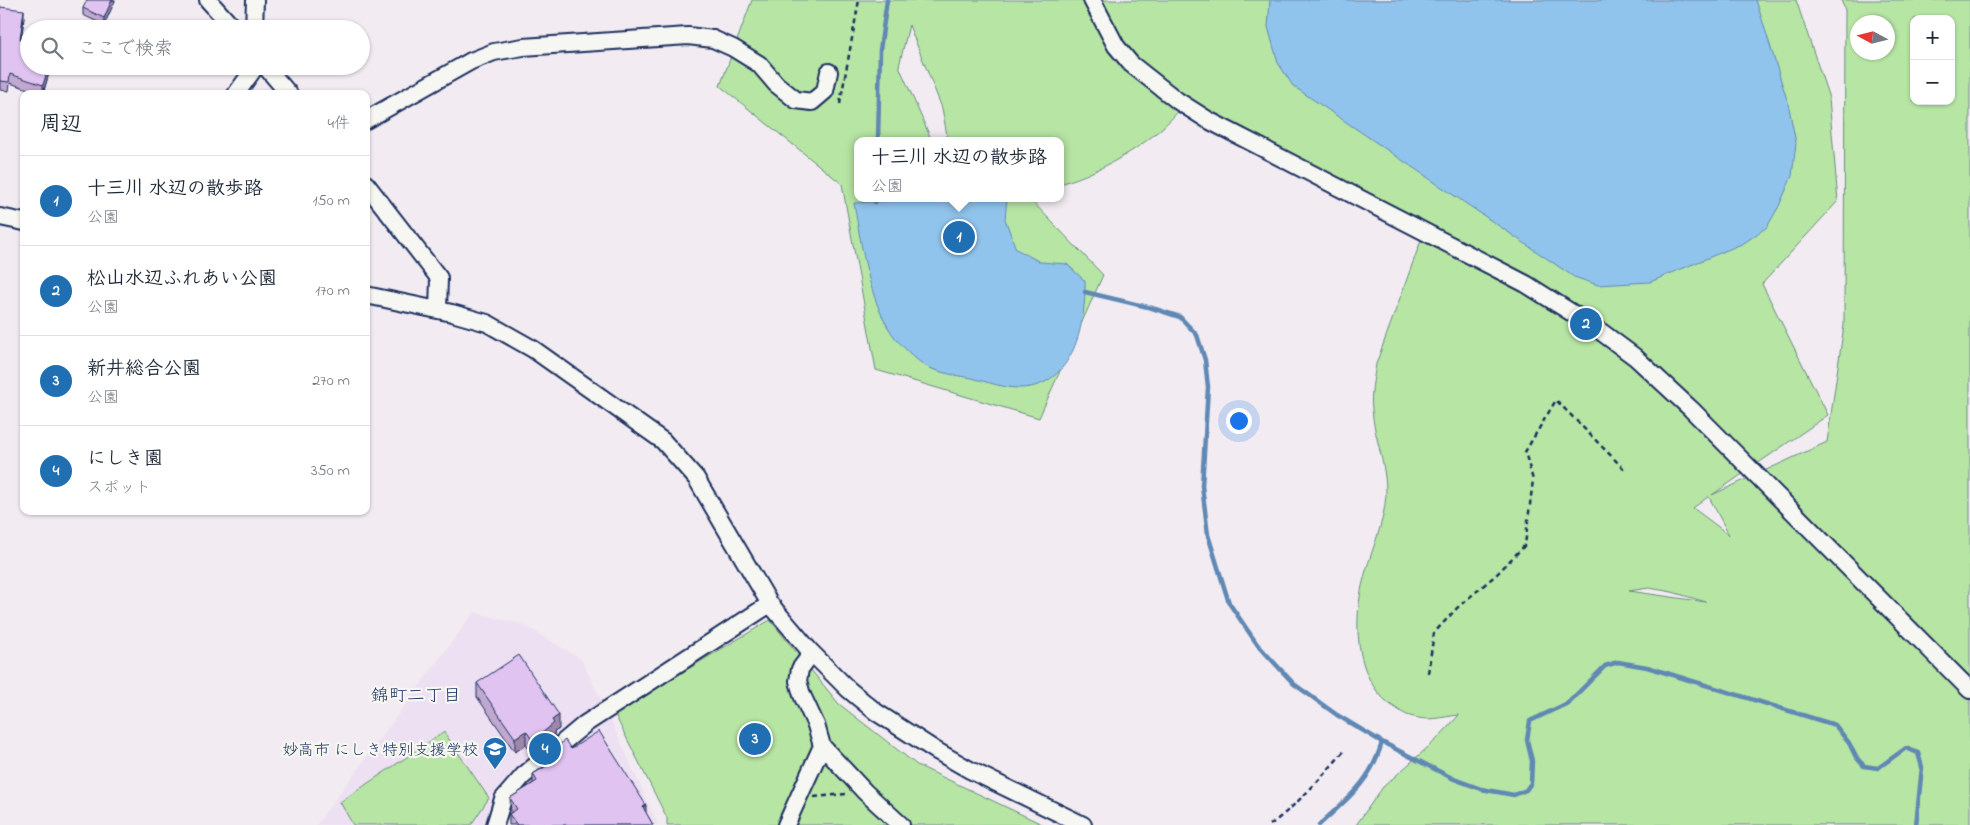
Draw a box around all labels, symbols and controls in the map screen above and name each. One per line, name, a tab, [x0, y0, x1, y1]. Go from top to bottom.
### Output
north arrow	[1850, 15, 1895, 60]
map controls	[1910, 15, 1955, 105]
button: +	[1910, 15, 1955, 60]
search box	[20, 20, 370, 75]
icon: search	[38, 34, 66, 62]
text: ここで検索	[78, 36, 173, 63]
button: −	[1910, 60, 1955, 105]
text: 周辺	[40, 110, 82, 140]
text: 4件	[327, 112, 350, 136]
popup	[854, 137, 1064, 202]
text: 十三川 水辺の散歩路	[871, 145, 1047, 172]
text: 公園	[871, 175, 903, 199]
text: 十三川 水辺の散歩路	[87, 176, 263, 203]
text: 1	[53, 189, 59, 213]
text: 150 m	[312, 189, 350, 213]
text: 公園	[87, 206, 119, 230]
pin: 1	[943, 218, 975, 256]
text: 松山水辺ふれあい公園	[87, 266, 277, 293]
text: 2	[52, 279, 60, 303]
text: 170 m	[315, 279, 350, 303]
text: 公園	[87, 296, 119, 320]
pin: 2	[1570, 305, 1602, 343]
text: 新井総合公園	[87, 356, 201, 383]
text: 3	[53, 369, 59, 393]
text: 270 m	[312, 369, 350, 393]
text: 公園	[87, 386, 119, 410]
your location	[1226, 408, 1252, 434]
text: にしき園	[87, 446, 163, 473]
text: 4	[53, 459, 59, 483]
text: 350 m	[311, 459, 350, 483]
text: スポット	[87, 476, 151, 500]
district label: 錦町二丁目	[371, 684, 461, 710]
pin: 3	[739, 720, 771, 758]
pin: 4	[529, 730, 561, 768]
school or university icon: 妙高市 にしき特別支援学校	[482, 736, 508, 770]
place label: 妙高市 にしき特別支援学校	[282, 739, 478, 763]

